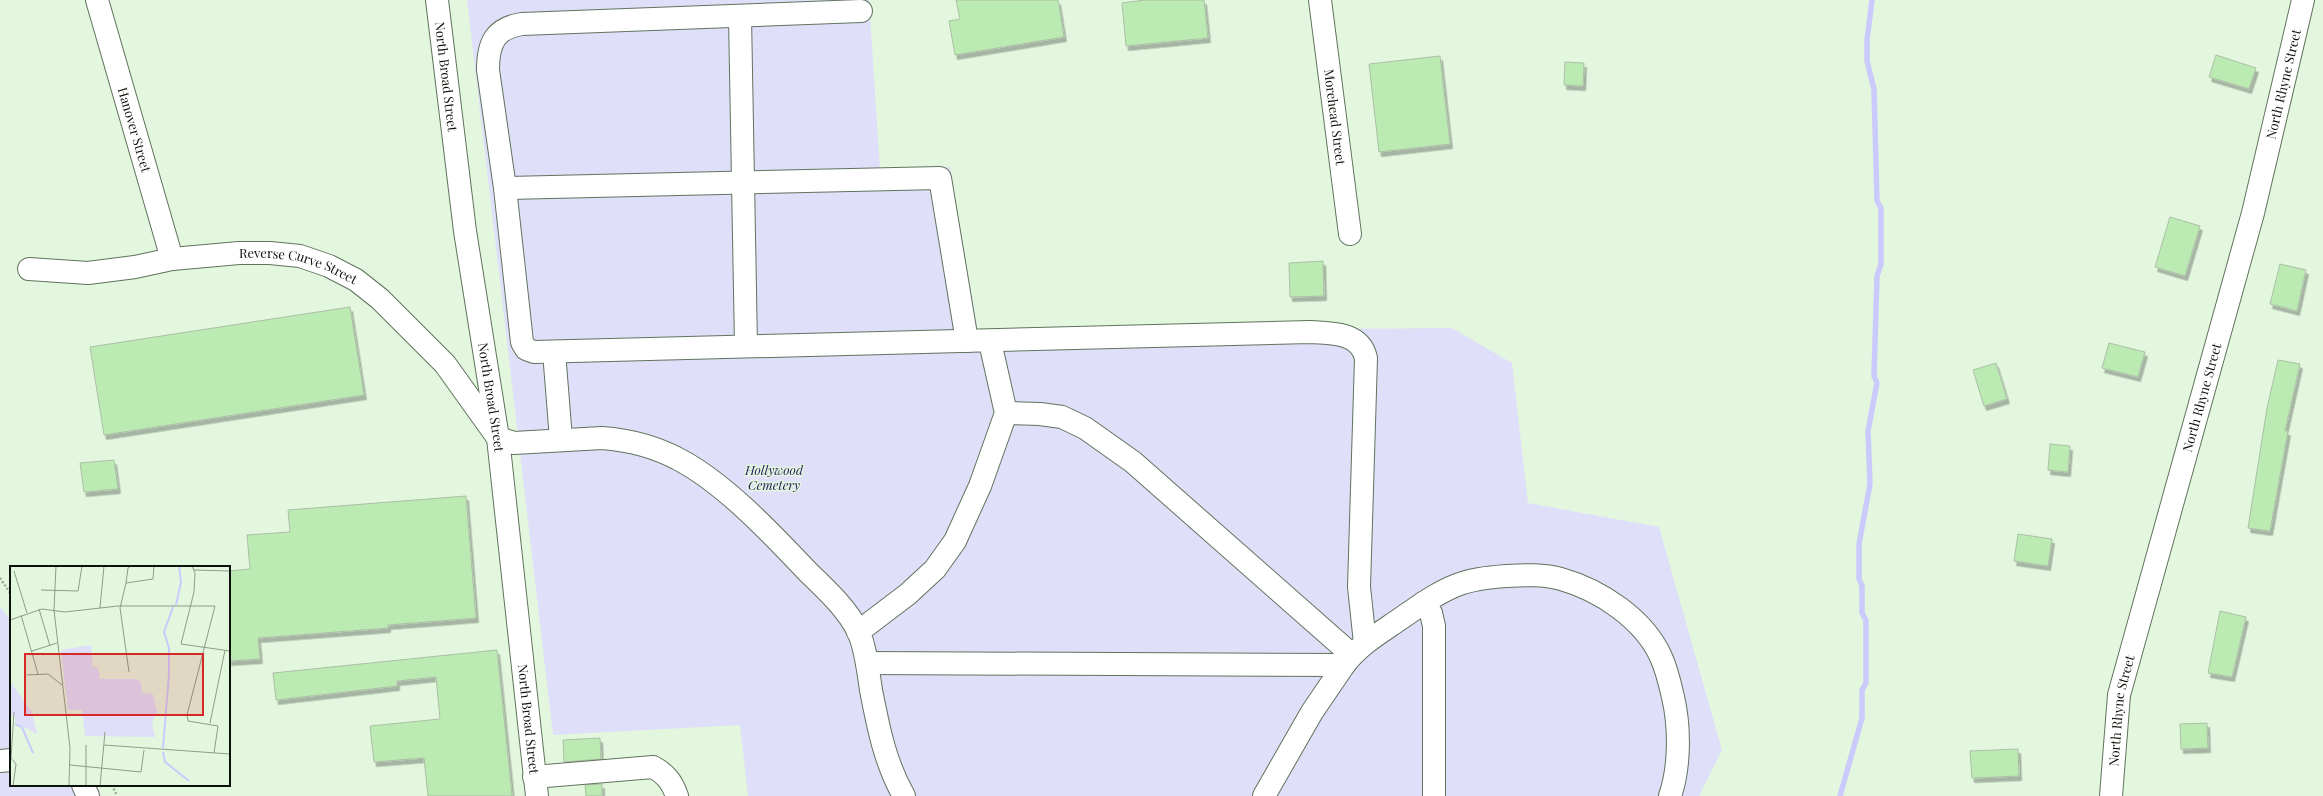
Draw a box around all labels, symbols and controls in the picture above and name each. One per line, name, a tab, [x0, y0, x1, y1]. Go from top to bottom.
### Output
street label: North Broad Street	[432, 21, 462, 133]
street label: North Rhyne Street	[2262, 27, 2304, 141]
street label: Morehead Street	[1321, 68, 1350, 166]
street label: Hanover Street	[115, 85, 155, 174]
street label: Reverse Curve Street	[239, 244, 361, 287]
street label: North Broad Street	[475, 341, 508, 453]
street label: North Rhyne Street	[2178, 341, 2225, 454]
park label: Hollywood Cemetery	[744, 461, 804, 493]
inset map	[10, 566, 230, 786]
street label: North Rhyne Street	[2104, 653, 2138, 767]
street label: North Broad Street	[515, 663, 544, 775]

